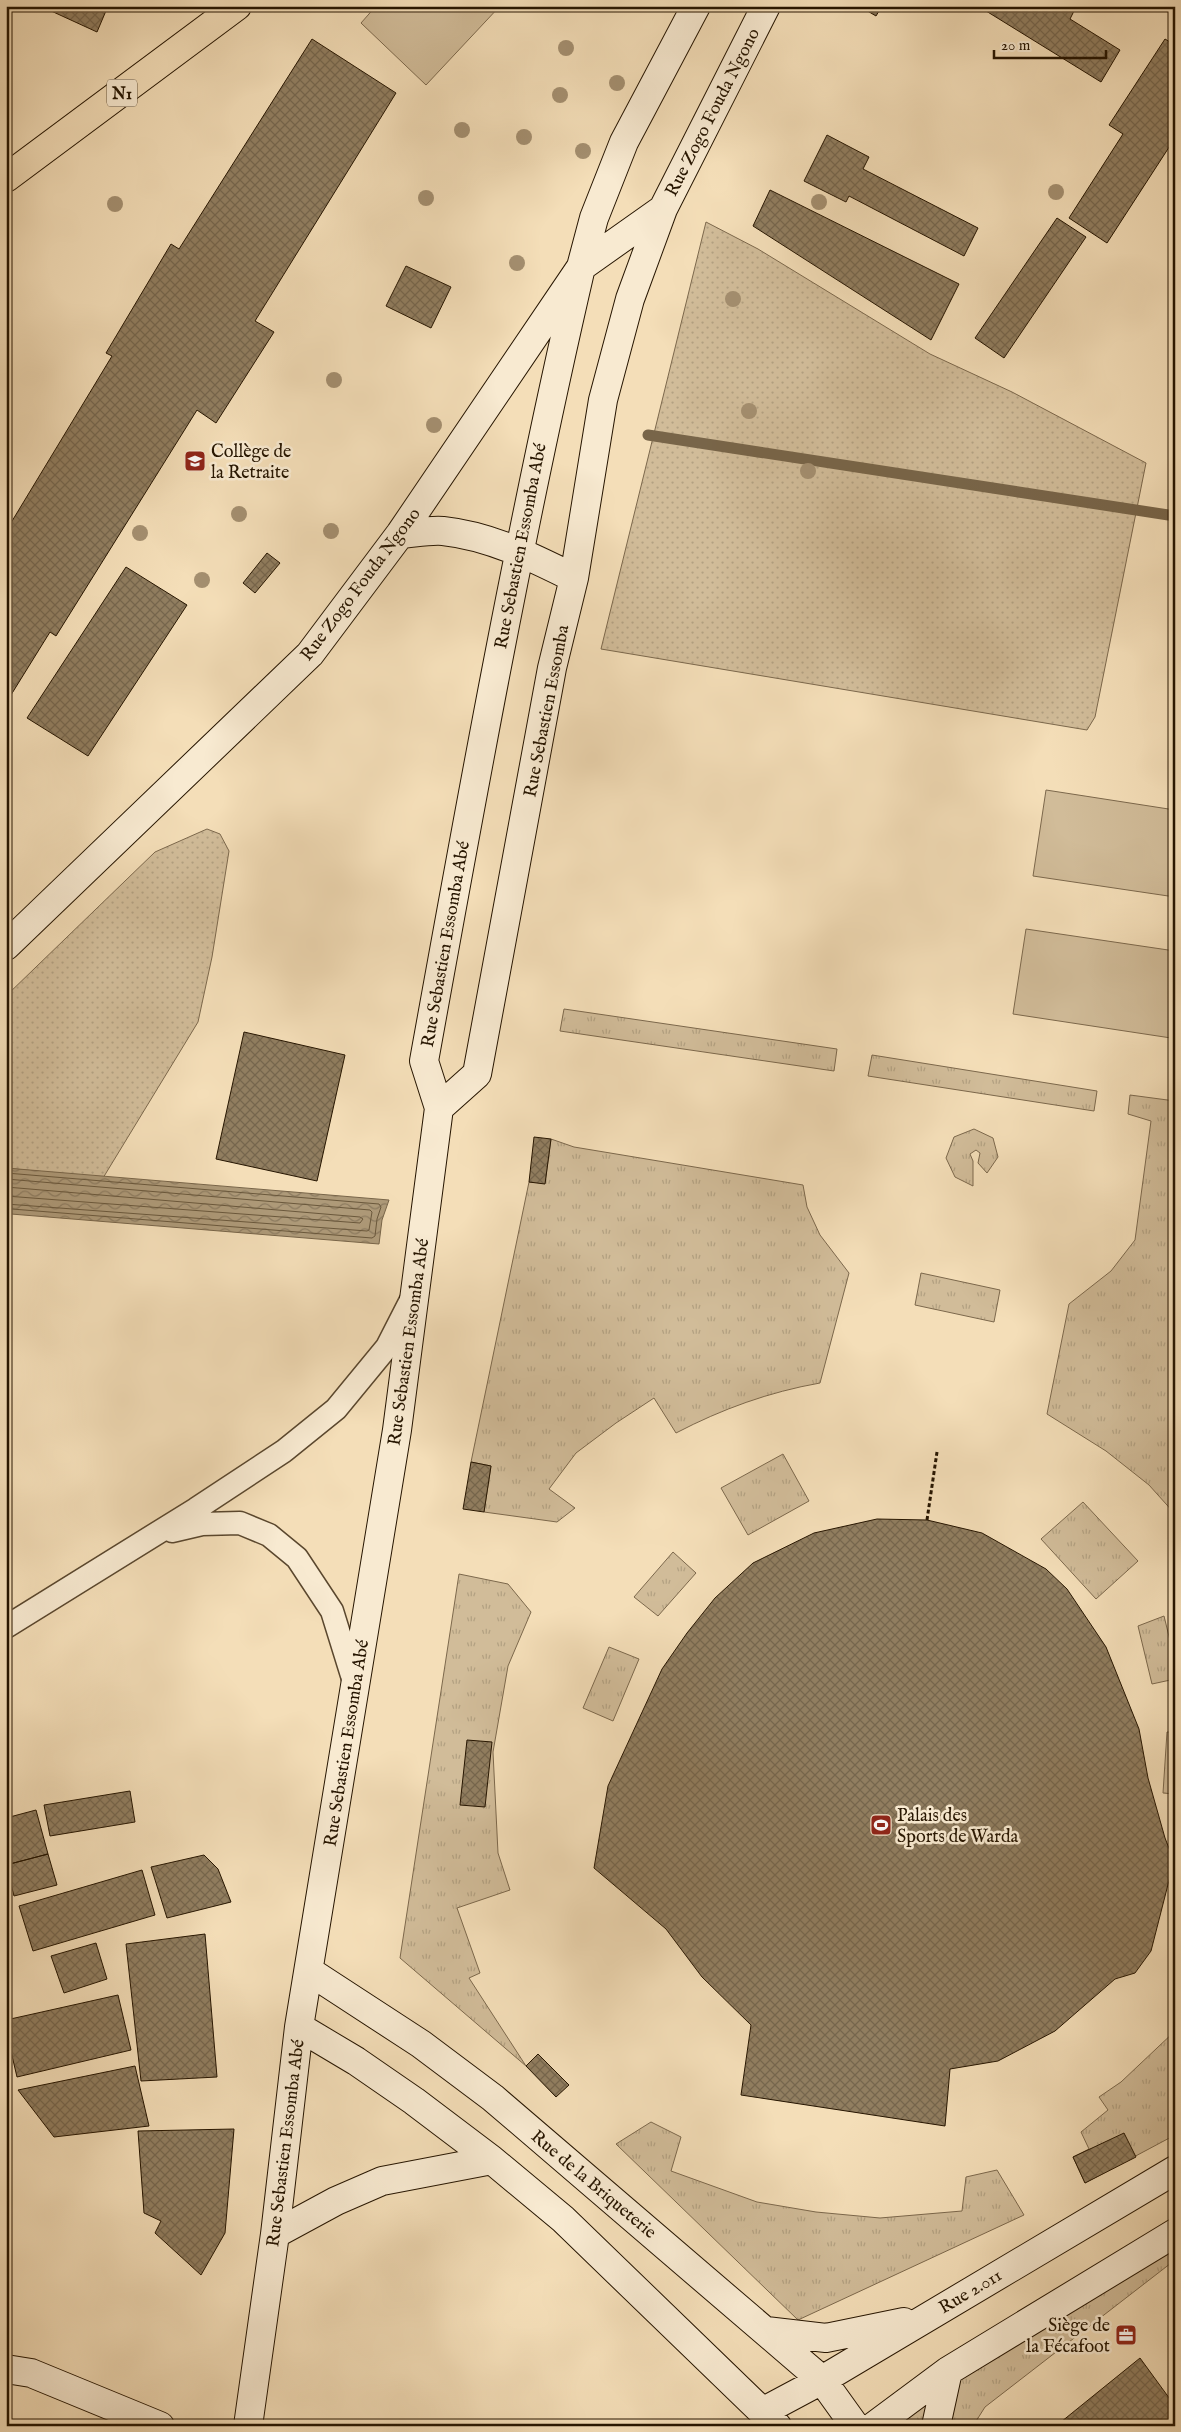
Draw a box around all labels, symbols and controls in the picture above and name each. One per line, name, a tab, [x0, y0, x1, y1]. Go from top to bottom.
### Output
street label: Rue Zogo Fouda Ngono	[661, 24, 766, 201]
scale bar	[994, 28, 1106, 60]
text: 20 m	[1001, 36, 1031, 55]
road number: N1	[107, 80, 137, 106]
place label: Collège de la Retraite	[211, 441, 291, 485]
street label: Rue Sebastien Essomba Abé	[490, 441, 553, 651]
school or university icon: Collège de la Retraite	[183, 449, 207, 473]
street label: Rue Zogo Fouda Ngono	[296, 503, 427, 666]
street label: Rue Sebastien Essomba	[519, 623, 576, 799]
street label: Rue Sebastien Essomba Abé	[417, 839, 476, 1049]
street label: Rue Sebastien Essomba Abé	[384, 1237, 435, 1447]
street label: Rue Sebastien Essomba Abé	[320, 1638, 375, 1848]
place label: Palais des Sports de Warda	[897, 1805, 1018, 1849]
sports icon: Palais des Sports de Warda	[869, 1813, 893, 1837]
street label: Rue Sebastien Essomba Abé	[262, 2038, 311, 2248]
street label: Rue de la Briqueterie	[525, 2126, 661, 2245]
street label: Rue 2.011	[935, 2265, 1007, 2320]
place label: Siège de la Fécafoot	[1026, 2315, 1110, 2359]
office icon: Siège de la Fécafoot	[1114, 2323, 1138, 2347]

